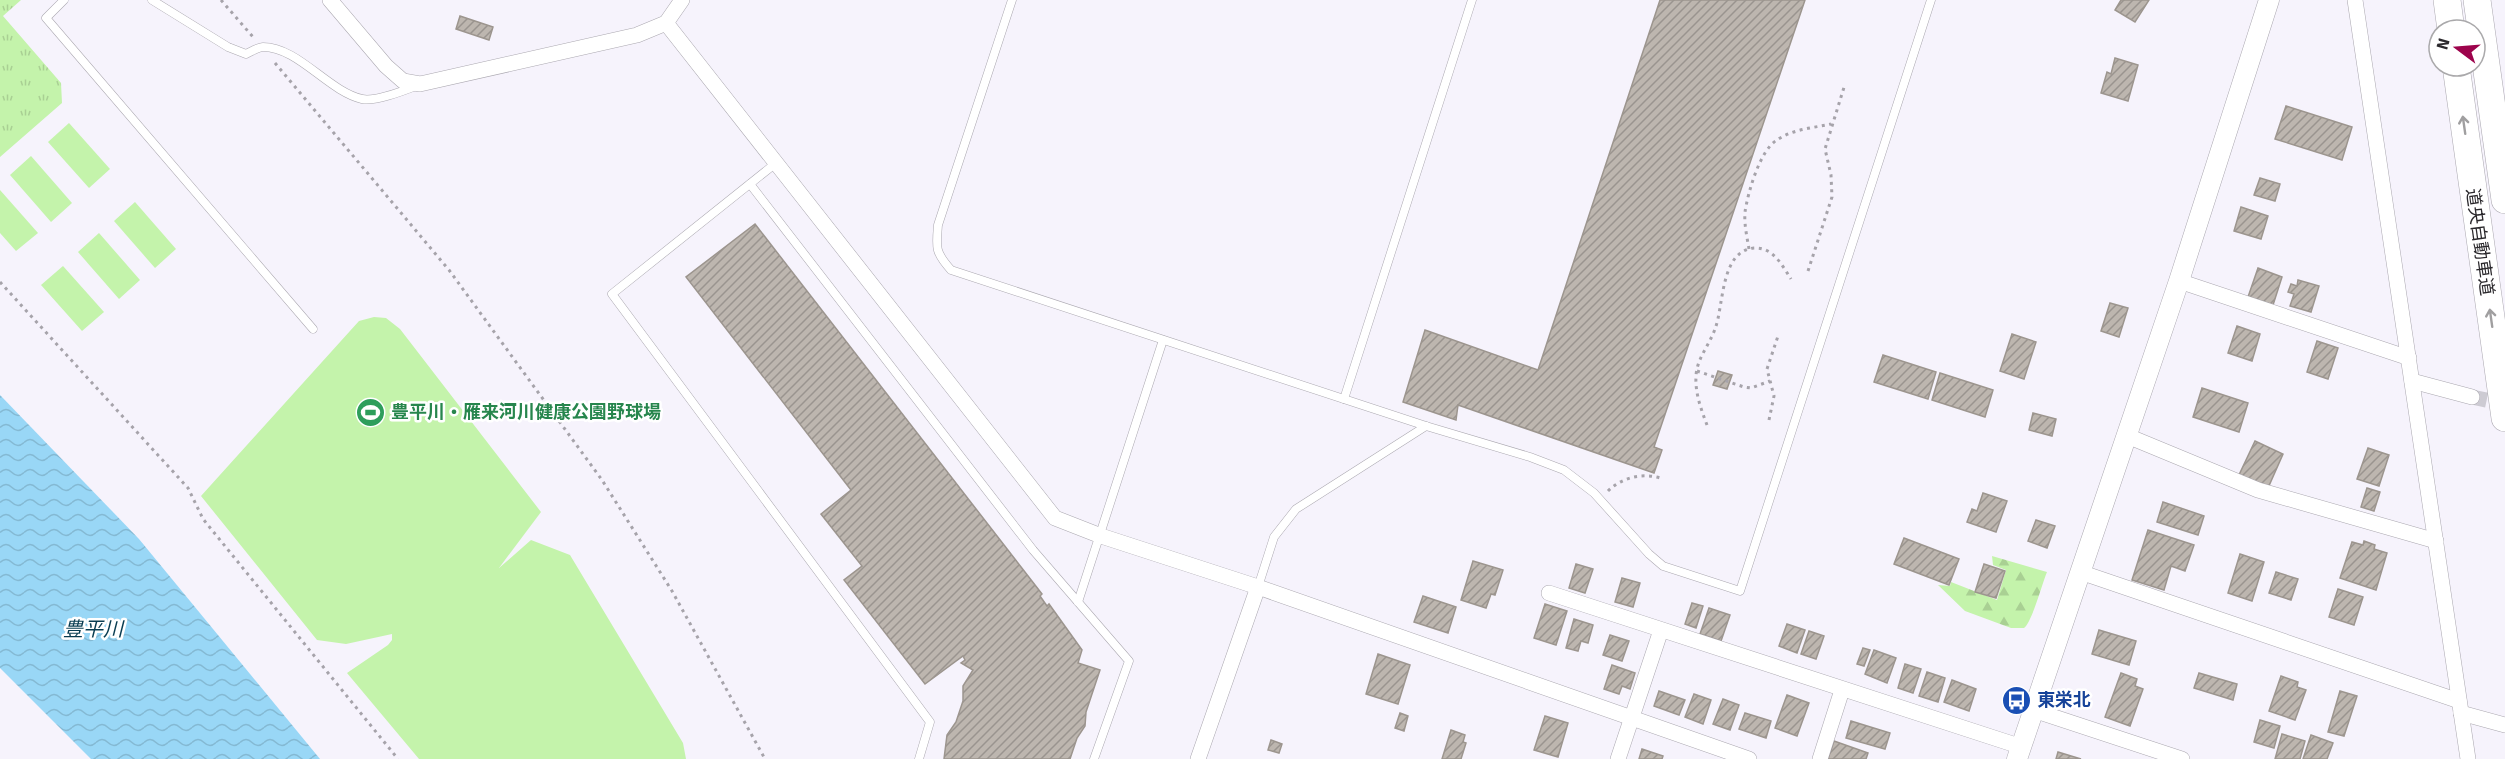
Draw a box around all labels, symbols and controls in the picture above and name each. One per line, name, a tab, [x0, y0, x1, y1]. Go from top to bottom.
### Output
north arrow	[2427, 18, 2487, 78]
text: N	[2432, 36, 2455, 52]
one-way arrow	[2459, 116, 2470, 136]
street label: 道央自動車道	[2462, 187, 2498, 297]
one-way arrow	[2486, 309, 2497, 329]
sports icon: 豊平川・雁来河川健康公園野球場	[354, 396, 386, 428]
place label: 豊平川・雁来河川健康公園野球場	[391, 401, 661, 423]
water label: 豊平川	[63, 617, 125, 642]
bus stop icon: 東栄北	[2000, 684, 2032, 716]
place label: 東栄北	[2037, 689, 2091, 711]

